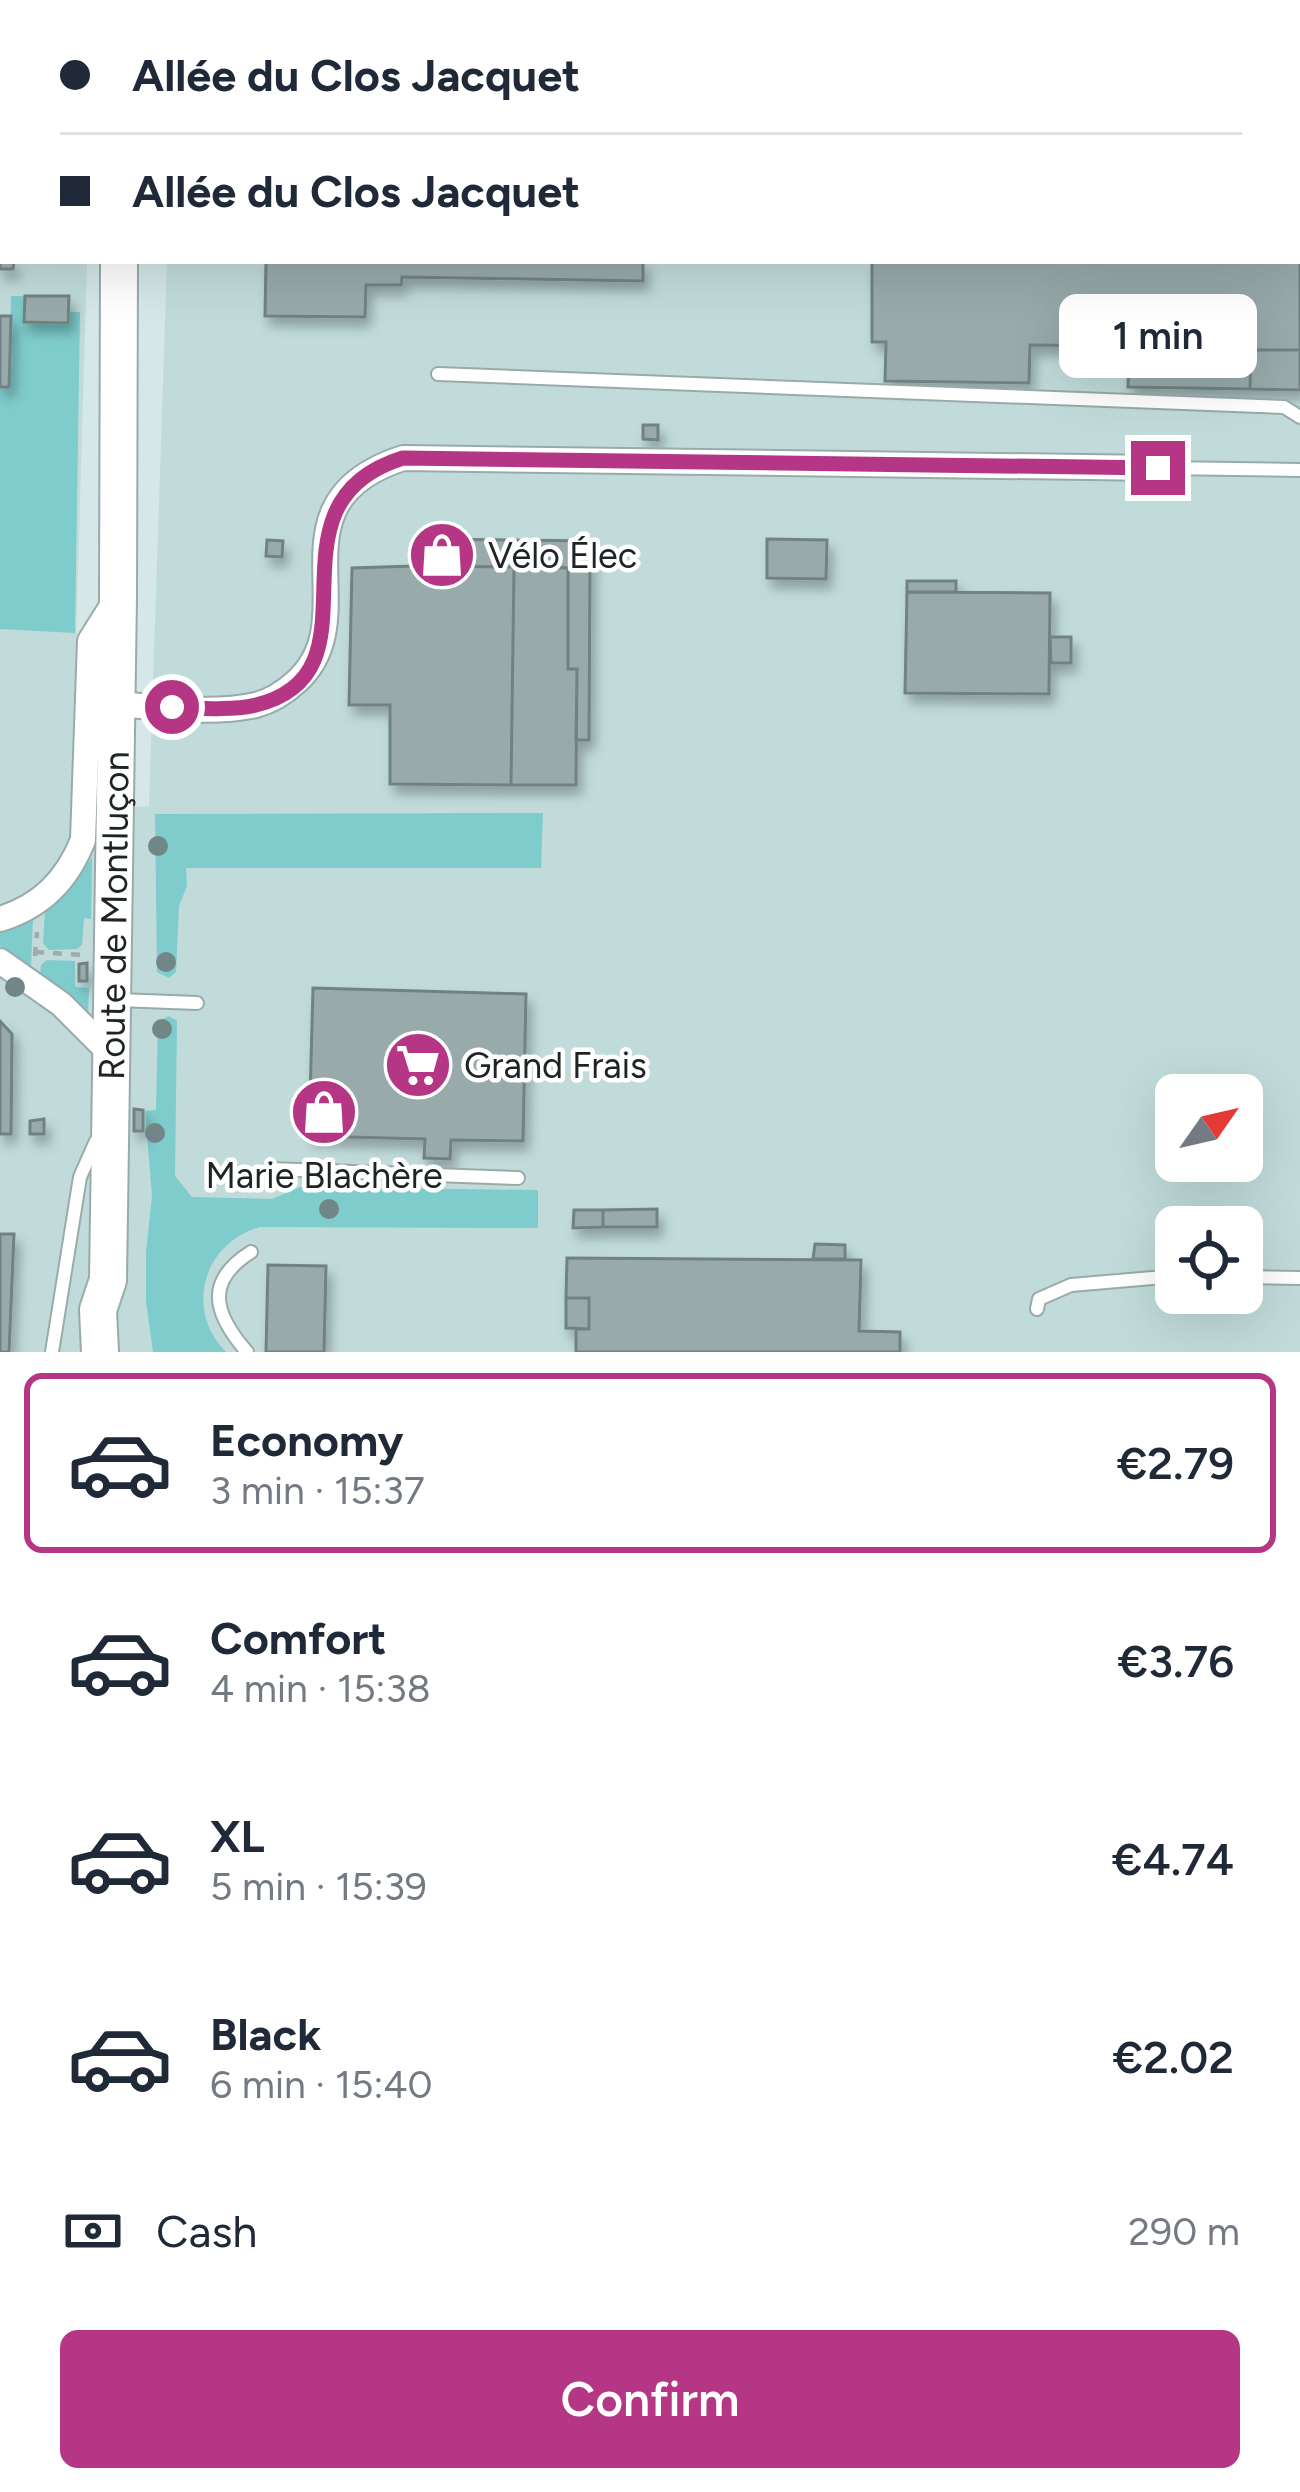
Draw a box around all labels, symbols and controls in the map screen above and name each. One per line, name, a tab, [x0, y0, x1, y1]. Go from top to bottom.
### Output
text: Allée du Clos Jacquet	[132, 48, 580, 102]
text: Allée du Clos Jacquet	[132, 164, 580, 218]
callout: 1 min	[1059, 294, 1257, 378]
text: 1 min	[1112, 312, 1204, 359]
route end	[1131, 441, 1185, 495]
shop icon: Vélo Élec	[407, 520, 477, 590]
place label: Vélo Élec	[488, 534, 637, 577]
route start	[145, 680, 199, 734]
street label: Route de Montluçon	[89, 751, 137, 1080]
supermarket icon: Grand Frais	[383, 1030, 453, 1100]
place label: Grand Frais	[464, 1044, 647, 1087]
north arrow	[1155, 1074, 1263, 1182]
map controls	[1155, 1074, 1263, 1314]
shop icon: Marie Blachère	[289, 1077, 359, 1147]
place label: Marie Blachère	[205, 1154, 443, 1197]
button: locate	[1155, 1206, 1263, 1314]
icon: car	[66, 1409, 174, 1517]
text: Economy	[210, 1413, 403, 1467]
text: €2.79	[1117, 1436, 1234, 1490]
text: 3 min · 15:37	[210, 1467, 425, 1514]
icon: car	[66, 1607, 174, 1715]
text: Comfort	[210, 1611, 386, 1665]
text: €3.76	[1118, 1634, 1234, 1688]
text: 4 min · 15:38	[210, 1665, 431, 1712]
icon: car	[66, 1805, 174, 1913]
text: XL	[210, 1809, 265, 1863]
text: €4.74	[1112, 1832, 1234, 1886]
text: 5 min · 15:39	[210, 1863, 427, 1910]
icon: car	[66, 2003, 174, 2111]
text: Black	[210, 2007, 321, 2061]
text: €2.02	[1112, 2030, 1234, 2084]
text: 6 min · 15:40	[210, 2061, 433, 2108]
icon: cash	[60, 2198, 126, 2264]
text: Cash	[156, 2204, 257, 2258]
text: 290 m	[1128, 2208, 1240, 2255]
button: Confirm	[60, 2330, 1240, 2468]

